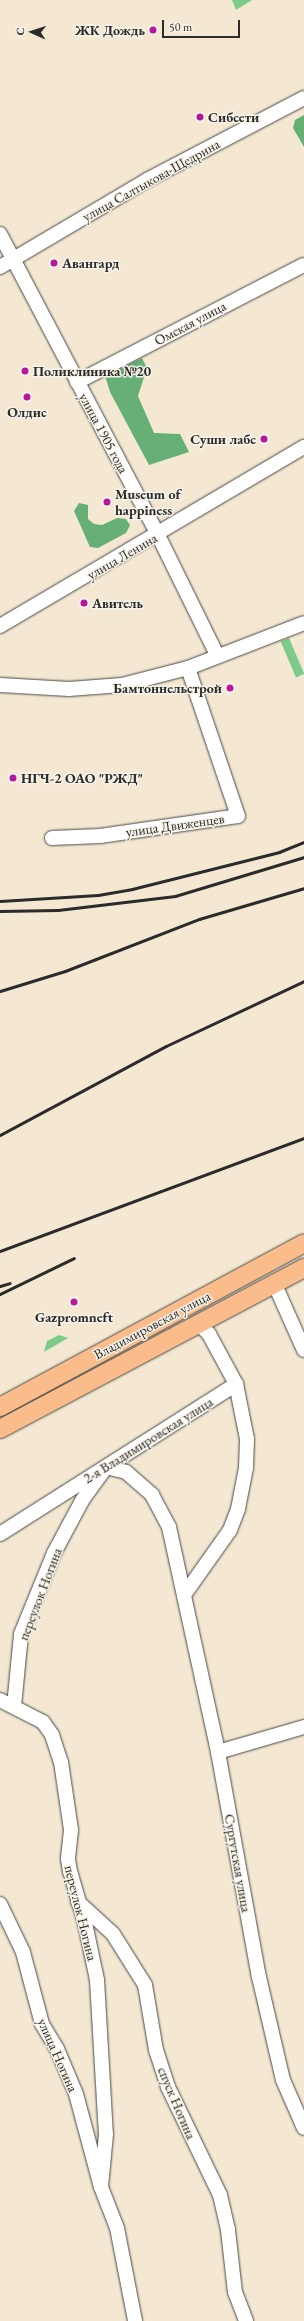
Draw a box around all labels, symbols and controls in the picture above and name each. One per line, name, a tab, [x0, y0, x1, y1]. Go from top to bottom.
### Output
north arrow	[12, 12, 52, 52]
scale bar	[164, 12, 242, 38]
text: 50 m	[169, 19, 192, 35]
place label: ЖК Дождь	[75, 22, 145, 38]
marker: ЖК Дождь	[148, 25, 158, 35]
text: С	[13, 27, 27, 36]
place label: Сибсети	[208, 109, 259, 125]
marker: Сибсети	[195, 112, 205, 122]
street label: улица Салтыкова-Щедрина	[79, 135, 223, 225]
place label: Авангард	[62, 255, 119, 271]
marker: Авангард	[49, 258, 59, 268]
street label: Омская улица	[151, 297, 229, 349]
place label: Поликлиника №20	[33, 363, 151, 379]
marker: Поликлиника №20	[20, 366, 30, 376]
street label: улица 1905 года	[76, 390, 132, 476]
marker: Олдис	[22, 392, 32, 402]
place label: Олдис	[7, 404, 47, 420]
place label: Суши лабс	[190, 431, 256, 447]
marker: Суши лабс	[259, 434, 269, 444]
place label: Museum of happiness	[115, 486, 180, 518]
marker: Museum of happiness	[102, 497, 112, 507]
street label: улица Ленина	[84, 529, 160, 583]
place label: Авитель	[92, 595, 143, 611]
marker: Авитель	[79, 598, 89, 608]
place label: Бамтоннельстрой	[113, 680, 222, 696]
marker: Бамтоннельстрой	[225, 683, 235, 693]
place label: НГЧ-2 ОАО "РЖД"	[21, 770, 143, 786]
marker: НГЧ-2 ОАО "РЖД"	[8, 773, 18, 783]
street label: улица Движенцев	[125, 810, 225, 840]
street label: Владимировская улица	[91, 1287, 213, 1363]
marker: Gazpromneft	[69, 1297, 79, 1307]
place label: Gazpromneft	[35, 1309, 113, 1325]
street label: 2-я Владимировская улица	[80, 1393, 216, 1487]
street label: переулок Ногина	[15, 1545, 65, 1643]
street label: Сургутская улица	[221, 1813, 255, 1913]
street label: переулок Ногина	[61, 1864, 101, 1962]
street label: улица Ногина	[34, 2016, 82, 2094]
street label: спуск Ногина	[154, 2064, 200, 2142]

